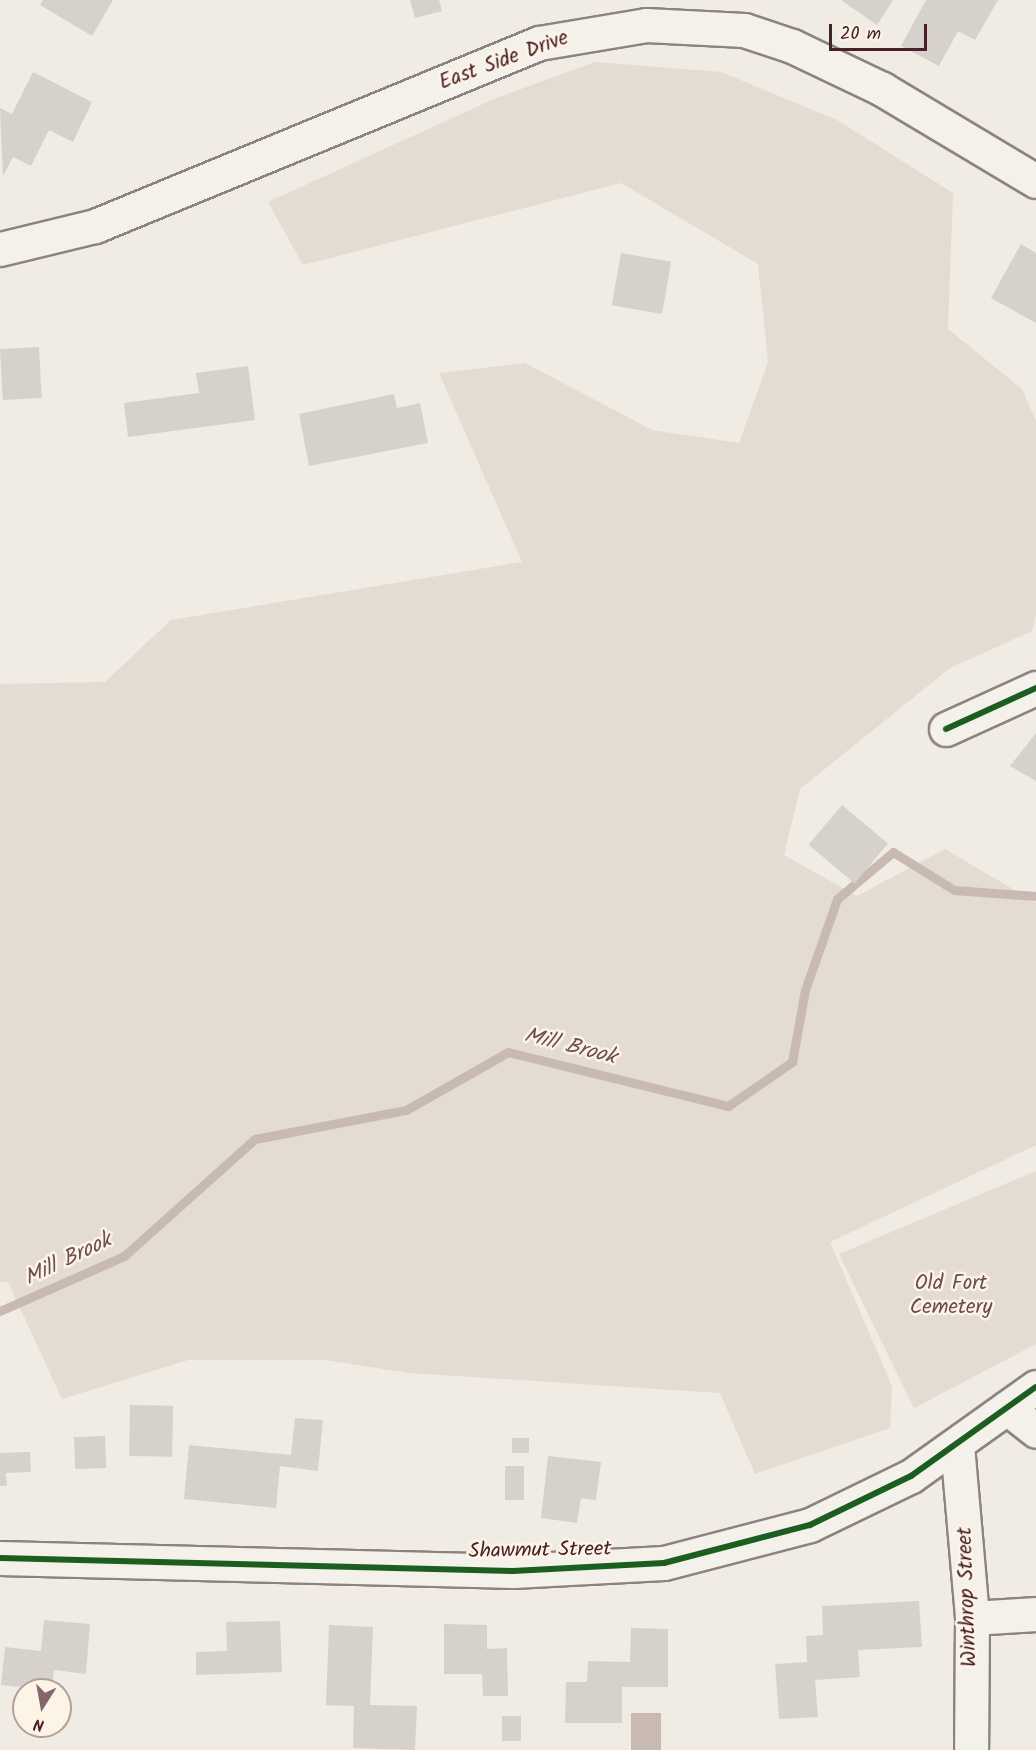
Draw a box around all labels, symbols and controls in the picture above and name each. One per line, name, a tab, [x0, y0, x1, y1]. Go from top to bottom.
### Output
scale bar	[832, 12, 930, 50]
text: 20 m	[840, 20, 881, 49]
street label: East Side Drive	[436, 26, 572, 96]
water label: Mill Brook	[521, 1023, 619, 1071]
water label: Mill Brook	[20, 1228, 116, 1292]
park label: Old Fort Cemetery	[910, 1271, 992, 1321]
street label: Winthrop Street	[953, 1527, 983, 1667]
street label: Shawmut Street	[468, 1537, 612, 1565]
north arrow	[12, 1678, 72, 1738]
text: N	[32, 1711, 46, 1737]

